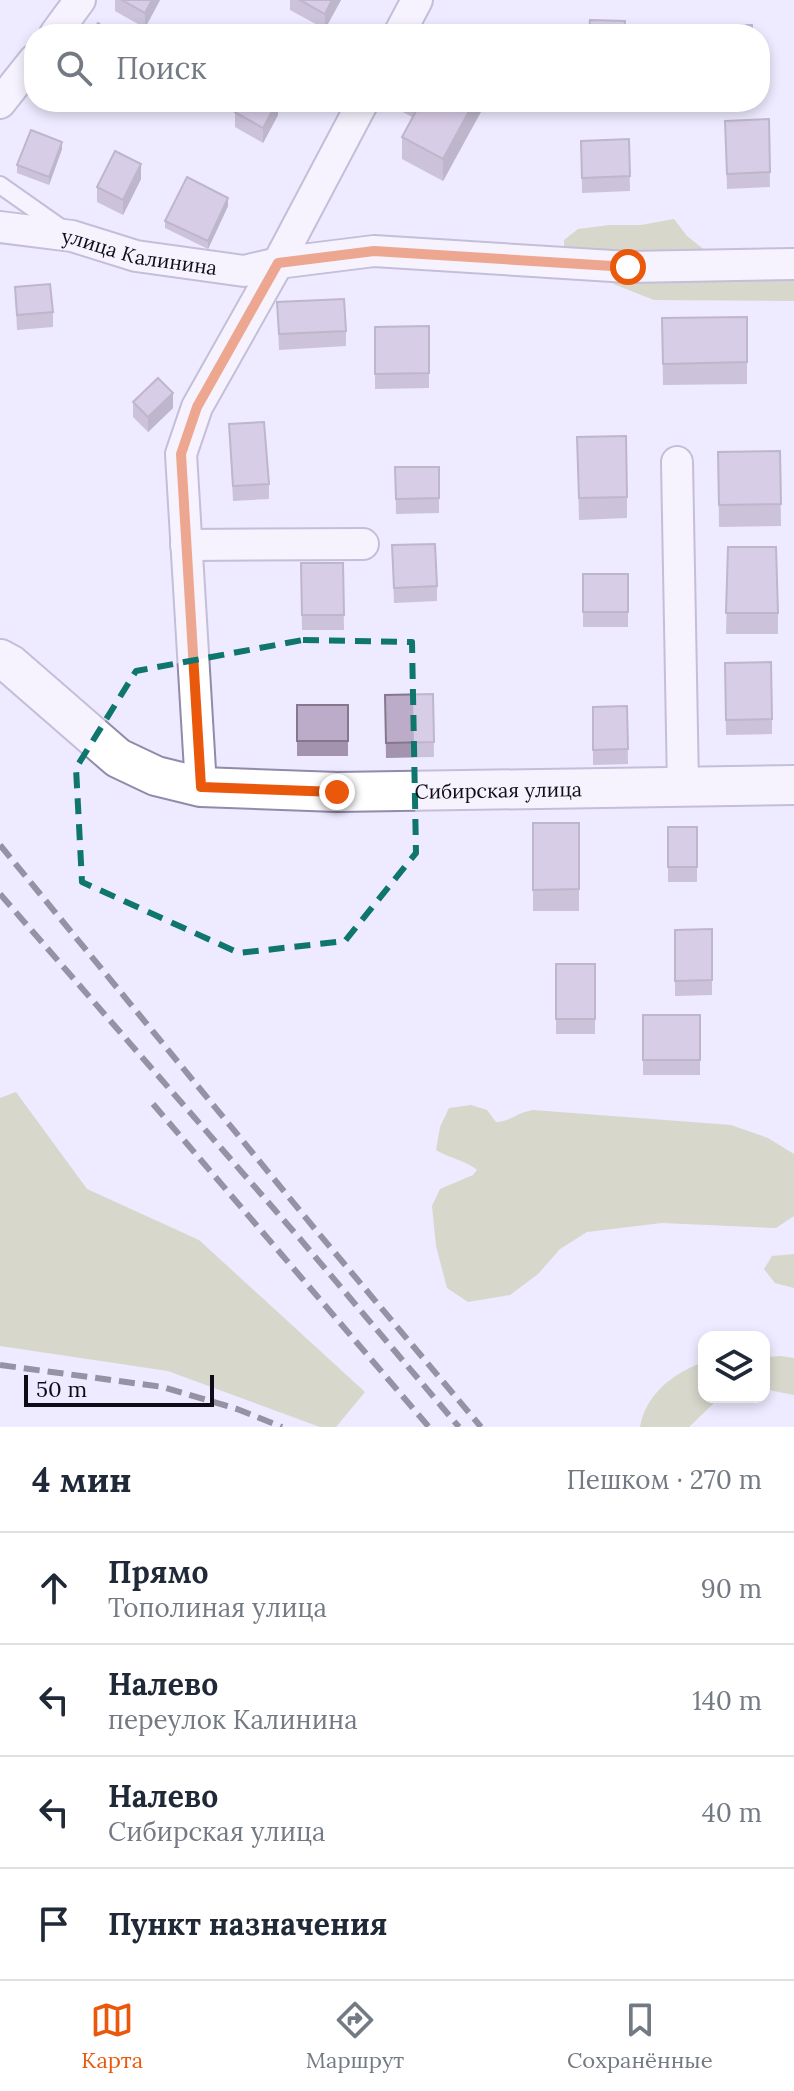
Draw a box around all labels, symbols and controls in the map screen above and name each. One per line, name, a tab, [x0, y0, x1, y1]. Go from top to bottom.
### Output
search box	[24, 24, 770, 112]
icon: search	[52, 46, 96, 90]
text: Поиск	[116, 49, 207, 87]
street label: улица Калинина	[60, 222, 219, 280]
route start	[610, 249, 646, 285]
route end	[319, 774, 355, 810]
street label: Сибирская улица	[414, 776, 582, 803]
map controls	[698, 1331, 770, 1403]
button: layers	[698, 1331, 770, 1403]
scale bar	[24, 1371, 214, 1407]
text: 50 m	[36, 1375, 87, 1403]
text: 4 мин	[32, 1458, 132, 1501]
text: Пешком · 270 m	[567, 1463, 762, 1496]
text: Прямо	[108, 1553, 209, 1591]
icon: ahead	[32, 1566, 76, 1610]
text: 90 m	[701, 1572, 762, 1605]
text: Тополиная улица	[108, 1591, 327, 1624]
text: Налево	[108, 1665, 218, 1703]
icon: left	[32, 1678, 76, 1722]
text: 140 m	[692, 1684, 762, 1717]
text: переулок Калинина	[108, 1703, 358, 1736]
text: Налево	[108, 1777, 218, 1815]
icon: left	[32, 1790, 76, 1834]
text: 40 m	[702, 1796, 762, 1829]
text: Сибирская улица	[108, 1815, 325, 1848]
icon: arrive	[32, 1902, 76, 1946]
text: Пункт назначения	[108, 1905, 387, 1943]
tab: Карта	[81, 1998, 143, 2074]
tab: Маршрут	[306, 1998, 404, 2074]
tab: Сохранённые	[567, 1998, 713, 2074]

